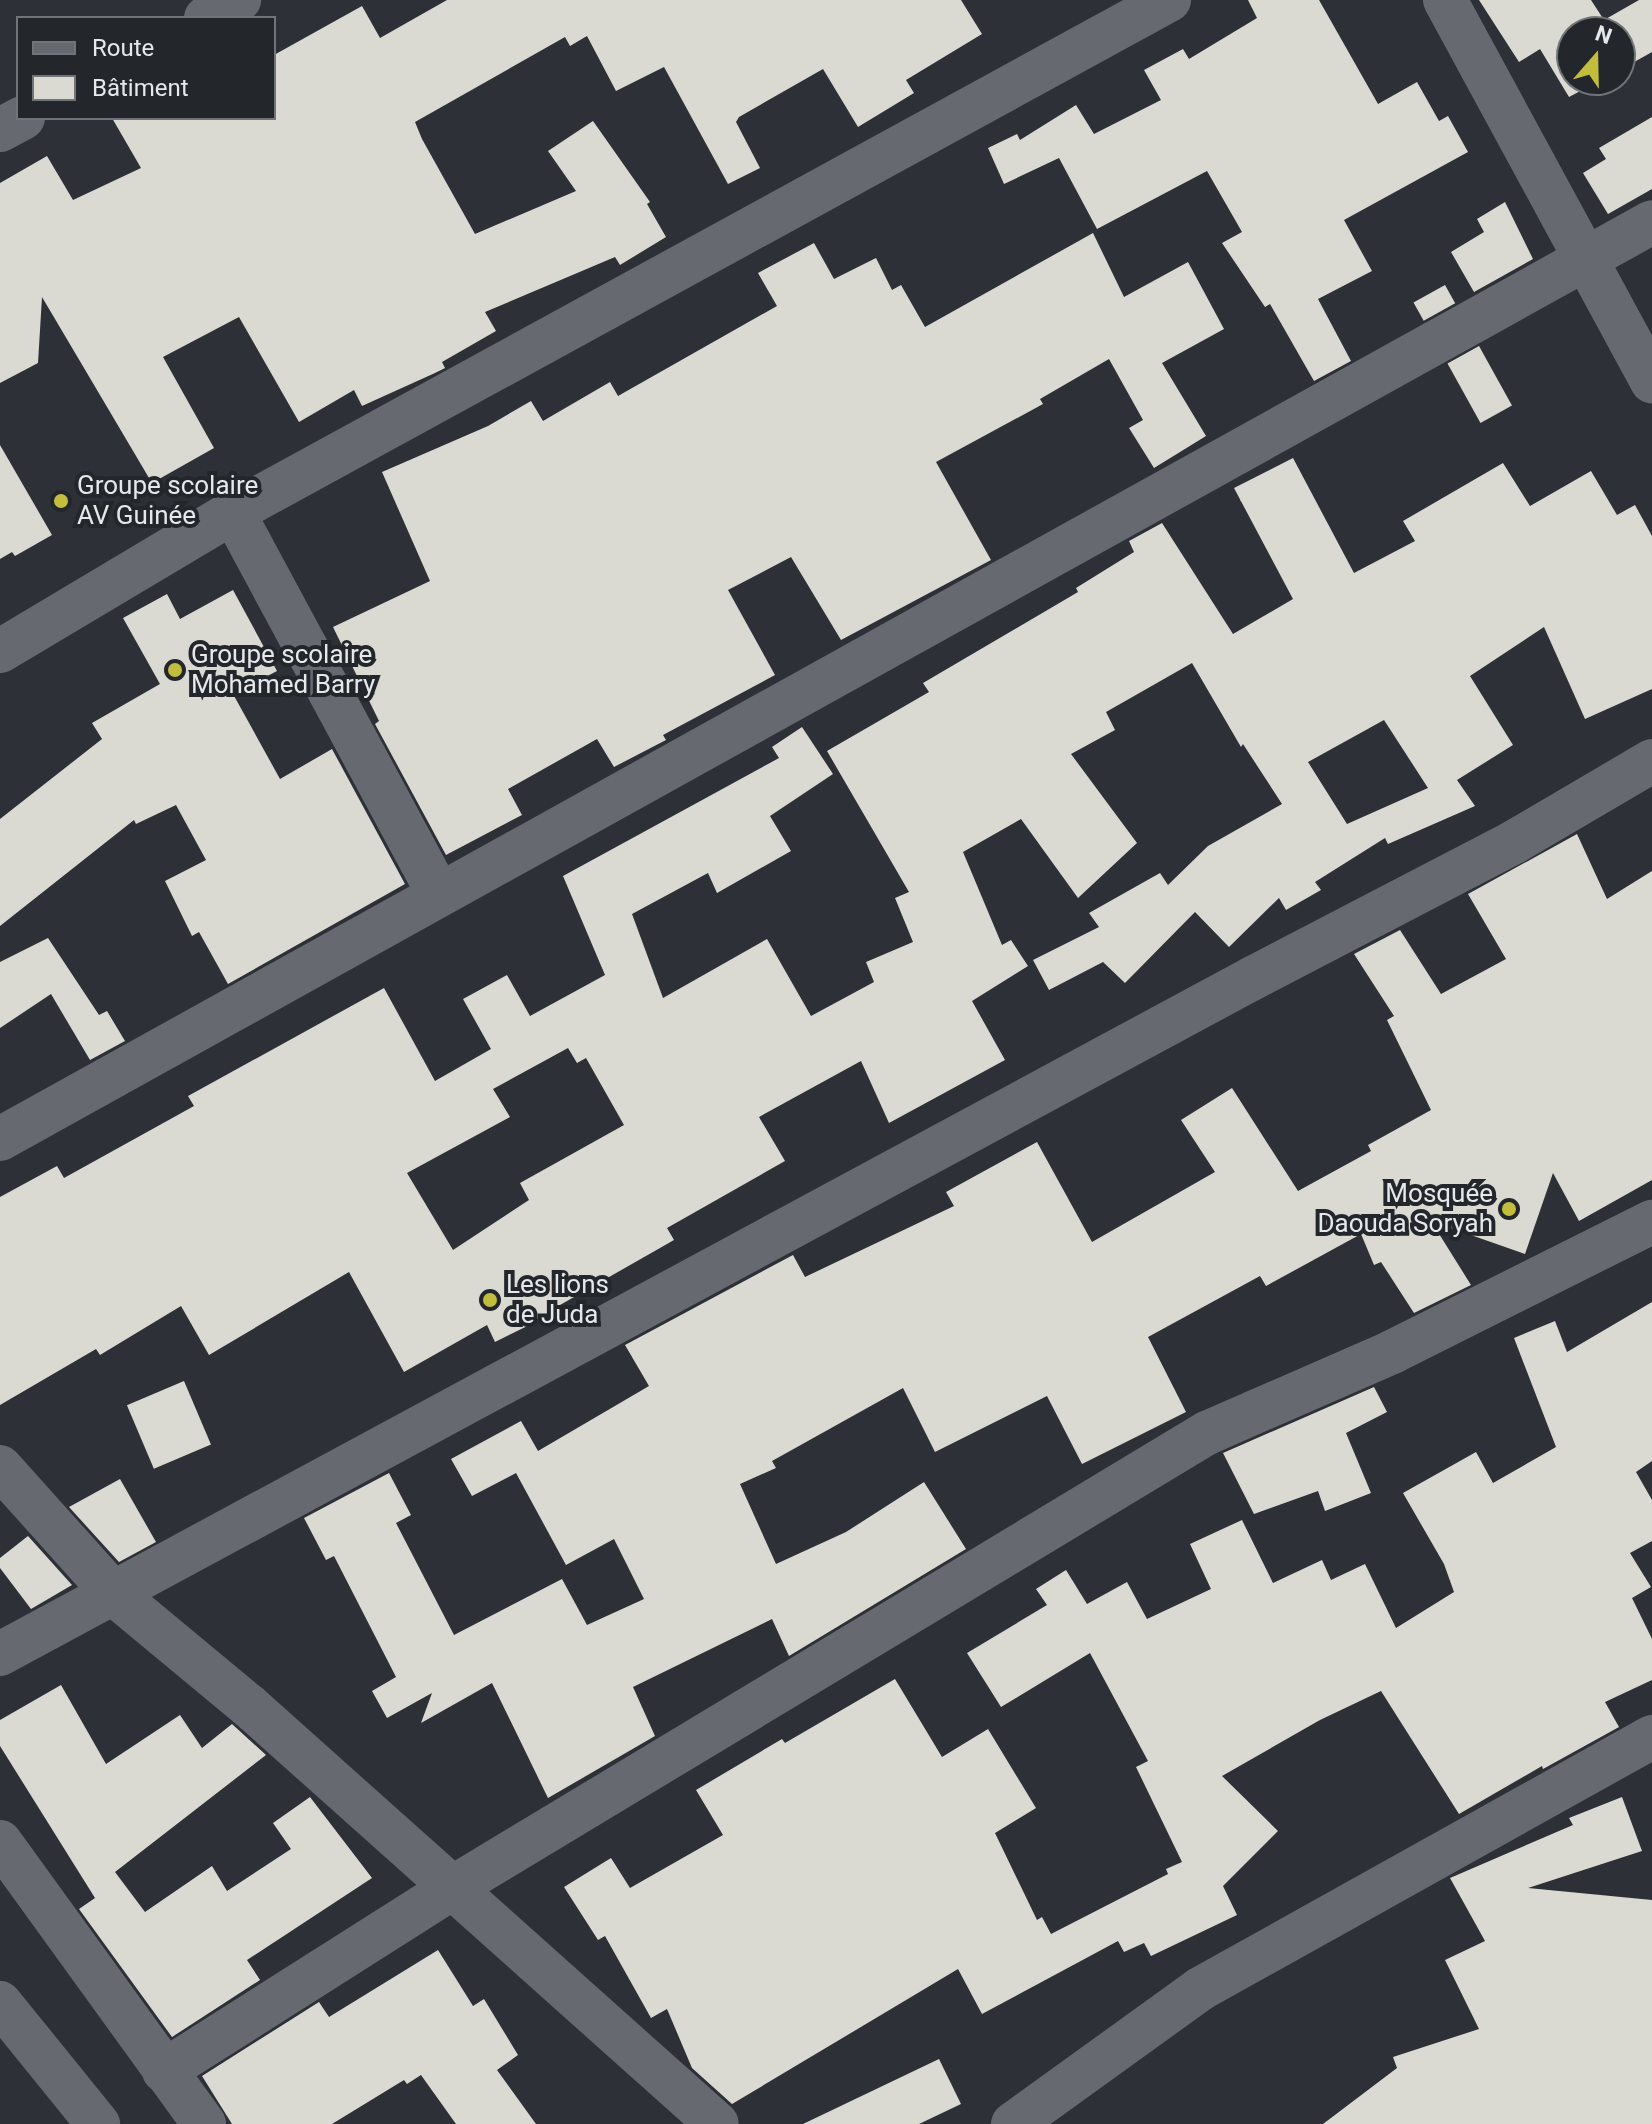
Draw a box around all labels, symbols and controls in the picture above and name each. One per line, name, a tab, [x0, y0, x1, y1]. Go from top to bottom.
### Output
legend	[16, 16, 276, 120]
north arrow	[1556, 16, 1636, 96]
text: N	[1592, 20, 1615, 49]
text: Route	[92, 34, 154, 62]
text: Bâtiment	[92, 74, 189, 102]
place label: Groupe scolaire AV Guinée	[77, 470, 258, 532]
marker: Groupe scolaire AV Guinée	[52, 492, 70, 510]
place label: Groupe scolaire Mohamed Barry	[191, 639, 375, 700]
marker: Groupe scolaire Mohamed Barry	[166, 661, 184, 679]
place label: Mosquée Daouda Soryah	[1318, 1178, 1493, 1240]
marker: Mosquée Daouda Soryah	[1500, 1200, 1518, 1218]
place label: Les lions de Juda	[506, 1269, 609, 1330]
marker: Les lions de Juda	[481, 1291, 499, 1309]

